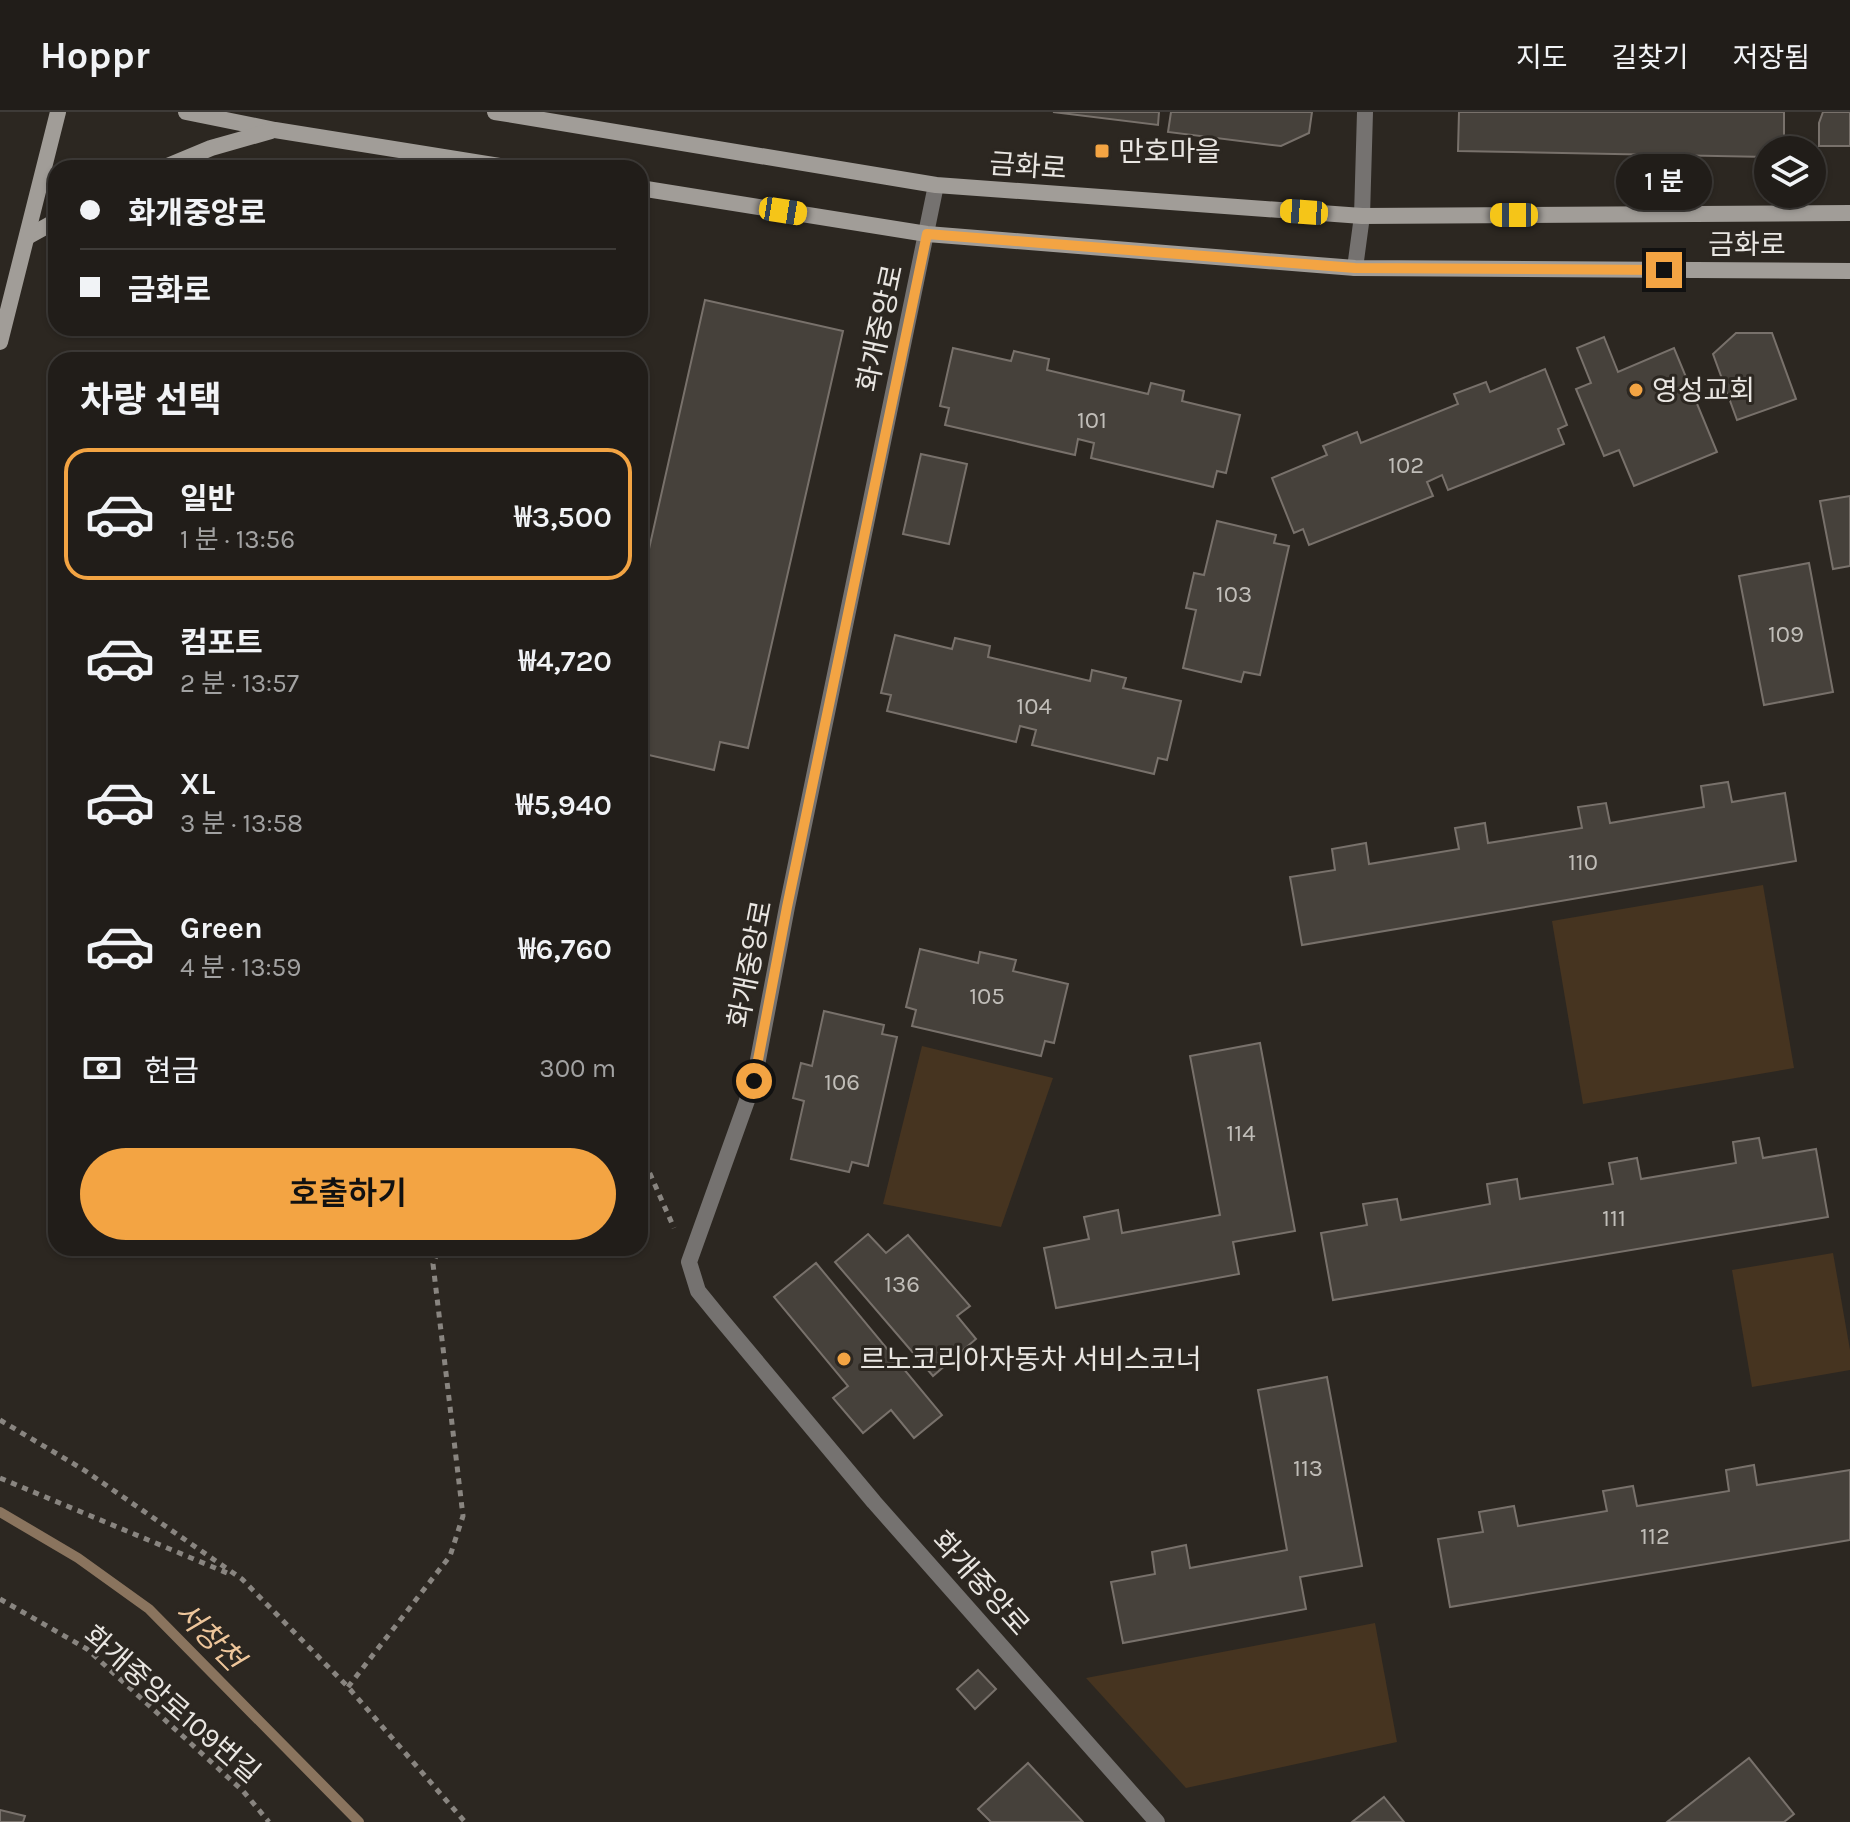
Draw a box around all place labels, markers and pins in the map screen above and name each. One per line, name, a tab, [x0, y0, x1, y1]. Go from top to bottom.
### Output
place label: 만호마을	[1118, 135, 1221, 168]
marker: 만호마을	[1093, 142, 1111, 160]
place label: 영성교회	[1652, 374, 1755, 407]
marker: 영성교회	[1627, 381, 1645, 399]
place label: 르노코리아자동차 서비스코너	[860, 1343, 1202, 1376]
marker: 르노코리아자동차 서비스코너	[835, 1350, 853, 1368]

